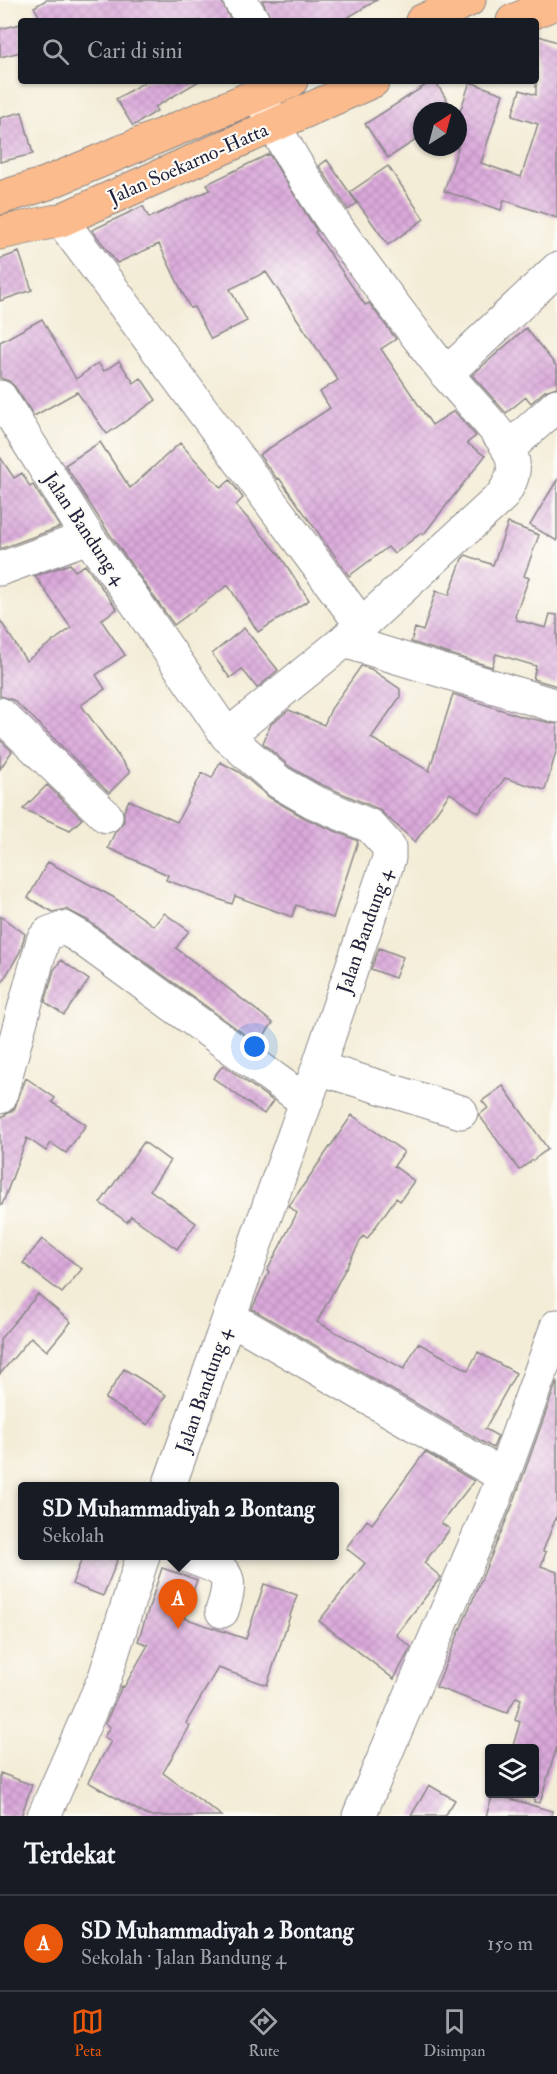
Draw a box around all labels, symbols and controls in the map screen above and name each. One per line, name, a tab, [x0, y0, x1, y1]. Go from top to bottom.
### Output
search box	[18, 18, 539, 84]
icon: search	[39, 35, 72, 68]
text: Cari di sini	[87, 37, 183, 65]
north arrow	[413, 102, 467, 156]
street label: Jalan Soekarno-Hatta	[104, 117, 273, 210]
street label: Jalan Bandung 4	[37, 466, 132, 590]
street label: Jalan Bandung 4	[331, 864, 398, 998]
your location	[240, 1032, 269, 1061]
street label: Jalan Bandung 4	[170, 1323, 237, 1457]
popup	[18, 1482, 339, 1560]
text: SD Muhammadiyah 2 Bontang	[42, 1495, 315, 1523]
text: Sekolah	[42, 1523, 104, 1548]
pin: A	[158, 1580, 198, 1629]
map controls	[485, 1744, 539, 1798]
button: layers	[485, 1744, 539, 1798]
text: Terdekat	[24, 1839, 115, 1871]
text: SD Muhammadiyah 2 Bontang	[81, 1917, 354, 1945]
text: A	[37, 1931, 50, 1956]
text: 150 m	[487, 1931, 533, 1956]
text: Sekolah · Jalan Bandung 4	[81, 1945, 286, 1970]
tab: Peta	[71, 2005, 104, 2061]
tab: Rute	[247, 2005, 280, 2061]
tab: Disimpan	[423, 2005, 486, 2061]

